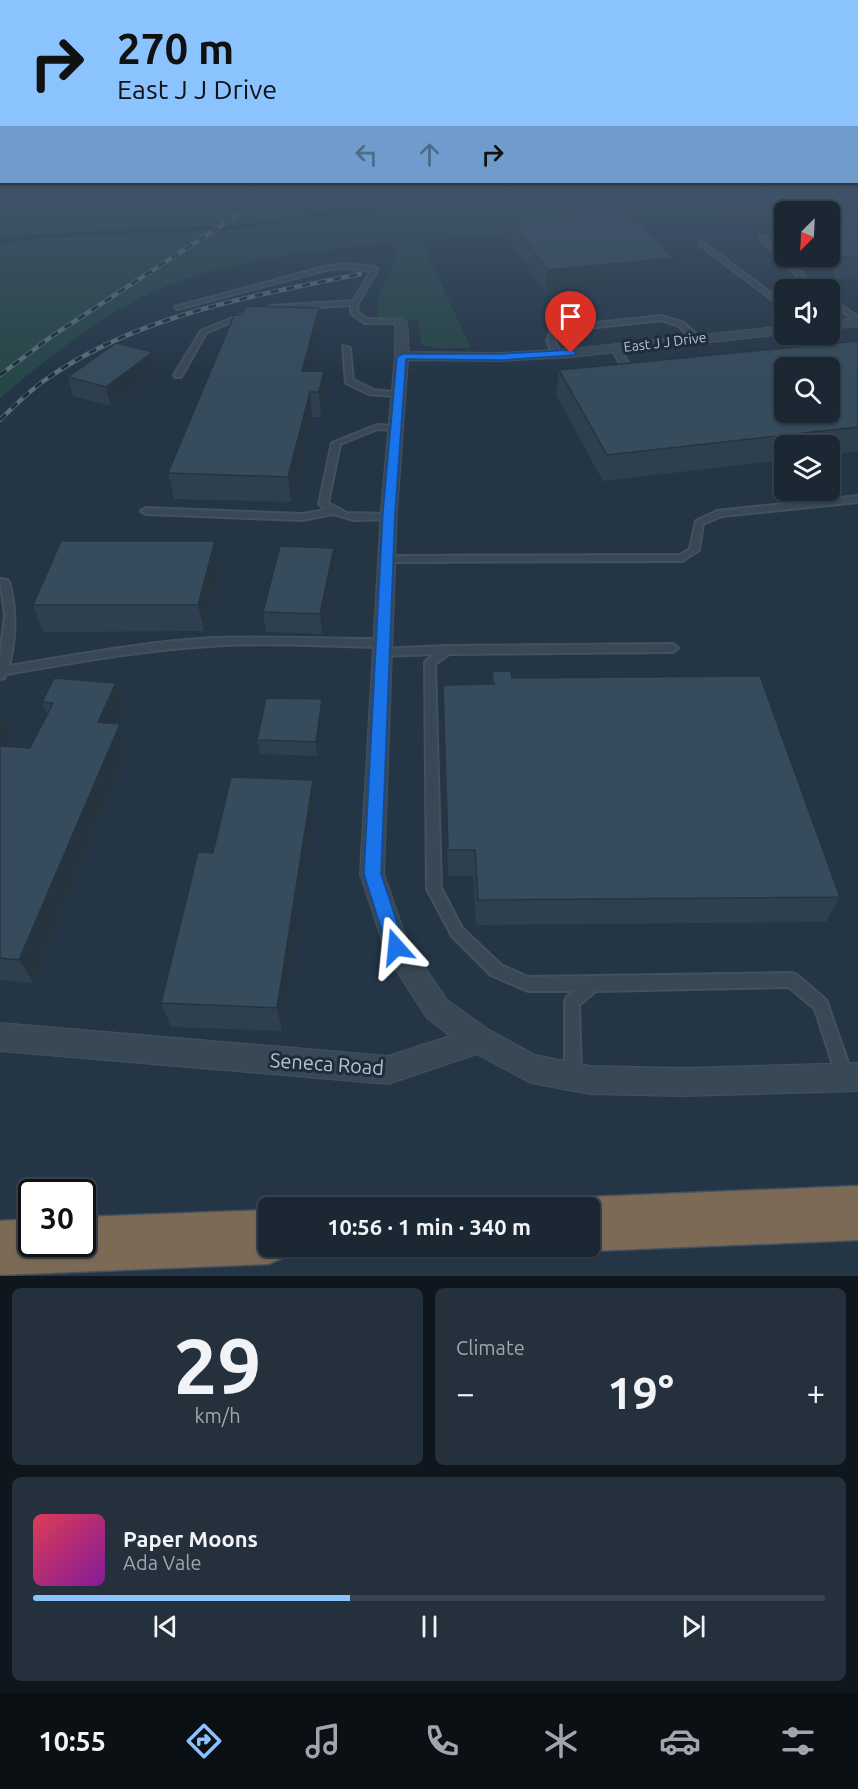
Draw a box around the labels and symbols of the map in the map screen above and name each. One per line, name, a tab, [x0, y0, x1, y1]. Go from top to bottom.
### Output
north arrow	[774, 201, 840, 267]
pin	[545, 291, 596, 353]
street label: East J J Drive	[623, 329, 707, 355]
position arrow	[364, 915, 428, 979]
street label: Seneca Road	[269, 1048, 385, 1079]
speed limit sign: 30	[18, 1179, 96, 1257]

